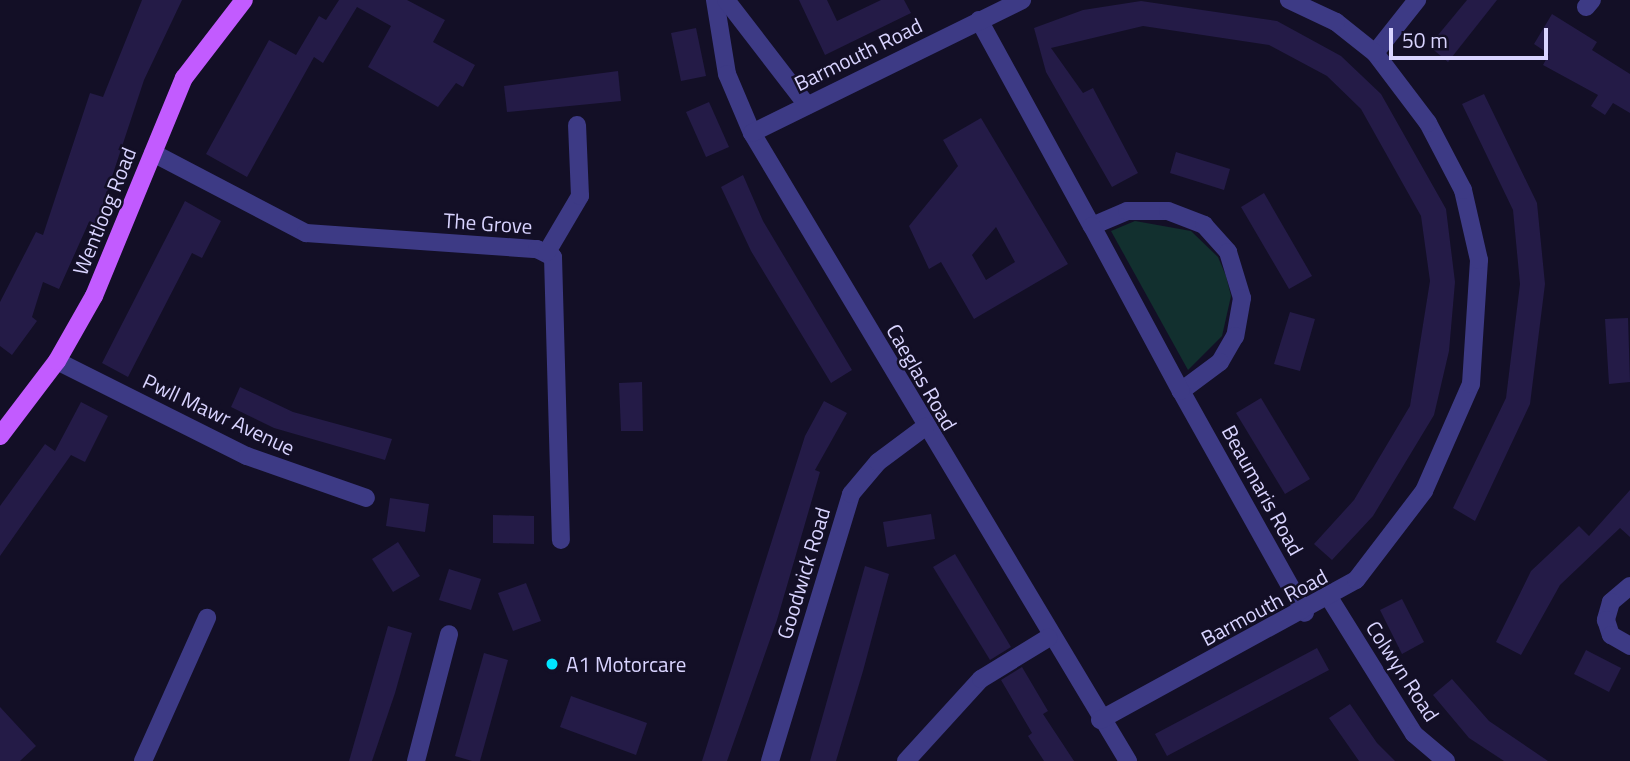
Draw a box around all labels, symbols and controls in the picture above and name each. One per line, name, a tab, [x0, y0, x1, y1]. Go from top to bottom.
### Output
street label: Barmouth Road	[790, 12, 926, 96]
scale bar	[1392, 14, 1551, 58]
text: 50 m	[1402, 24, 1448, 56]
street label: Wentloog Road	[67, 144, 141, 278]
street label: The Grove	[443, 207, 533, 239]
street label: Caeglas Road	[881, 319, 963, 435]
street label: Pwll Mawr Avenue	[139, 368, 299, 460]
street label: Beaumaris Road	[1217, 420, 1309, 560]
street label: Goodwick Road	[771, 504, 835, 642]
street label: Barmouth Road	[1197, 563, 1331, 651]
street label: Colwyn Road	[1361, 616, 1445, 726]
place label: A1 Motorcare	[566, 651, 686, 677]
marker: A1 Motorcare	[544, 656, 560, 672]

